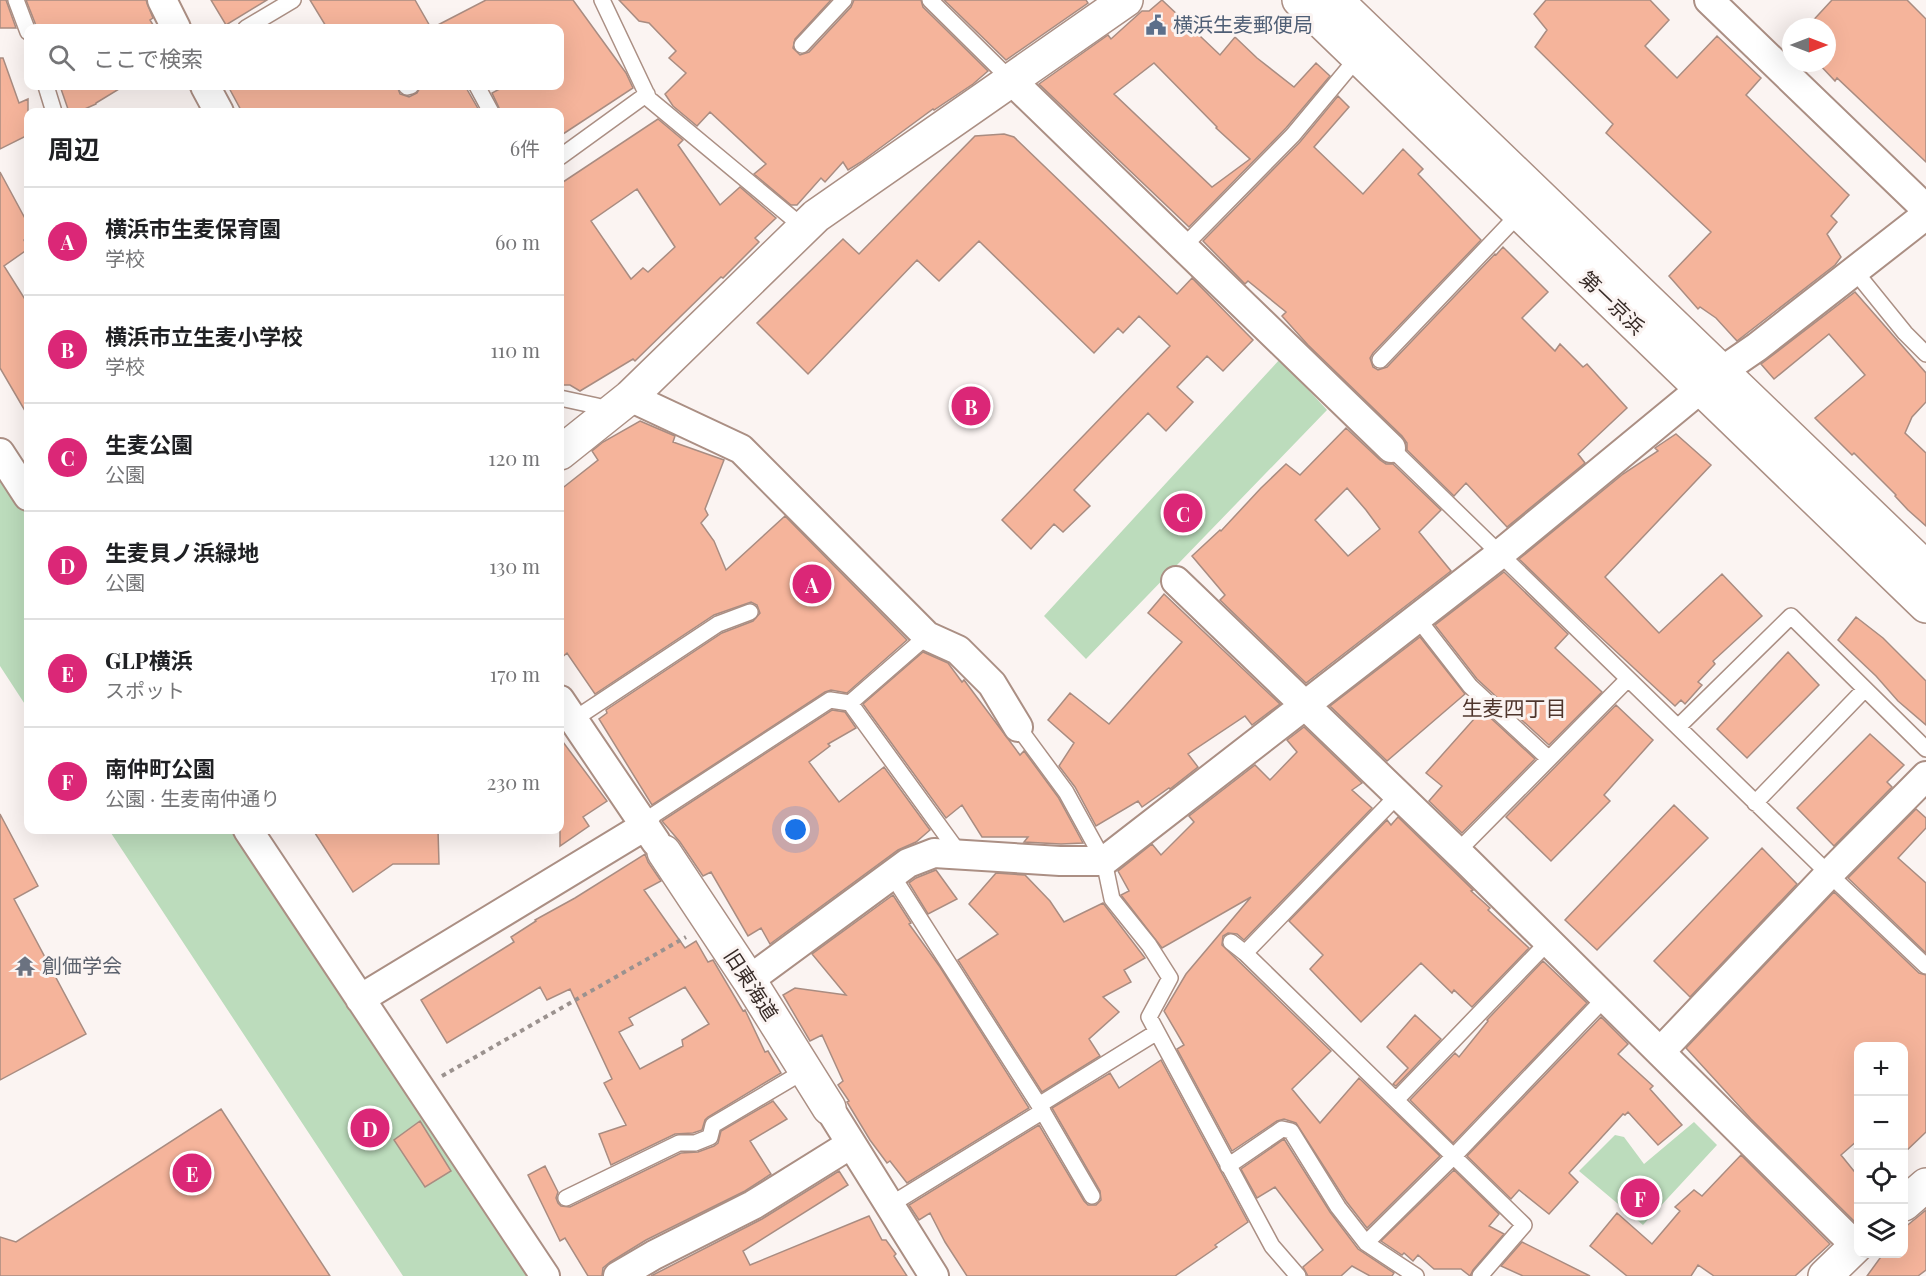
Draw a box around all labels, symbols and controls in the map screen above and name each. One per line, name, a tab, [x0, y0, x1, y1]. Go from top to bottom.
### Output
place label: 横浜生麦郵便局	[1173, 10, 1313, 37]
public building icon: 横浜生麦郵便局	[1144, 13, 1168, 37]
north arrow	[1782, 18, 1836, 72]
search box	[24, 24, 564, 90]
icon: search	[45, 41, 78, 74]
text: ここで検索	[93, 43, 203, 73]
text: 周辺	[48, 131, 100, 166]
text: 6件	[510, 134, 540, 161]
text: 横浜市生麦保育園	[105, 213, 281, 243]
text: A	[61, 228, 74, 255]
text: 60 m	[495, 228, 540, 255]
text: 学校	[105, 244, 145, 271]
street label: 第一京浜	[1575, 264, 1651, 339]
text: 横浜市立生麦小学校	[105, 321, 303, 351]
text: B	[61, 336, 74, 363]
text: 110 m	[490, 336, 540, 363]
text: 学校	[105, 352, 145, 379]
pin: B	[952, 384, 990, 428]
text: 生麦公園	[105, 429, 193, 459]
text: C	[60, 444, 75, 471]
text: 120 m	[488, 444, 540, 471]
text: 公園	[105, 460, 145, 487]
pin: C	[1164, 490, 1202, 536]
text: 生麦貝ノ浜緑地	[105, 537, 259, 567]
text: D	[60, 552, 75, 579]
text: 130 m	[489, 552, 540, 579]
pin: A	[792, 562, 832, 606]
text: 公園	[105, 568, 145, 595]
text: GLP横浜	[105, 645, 193, 675]
text: E	[61, 660, 74, 687]
text: 170 m	[490, 660, 540, 687]
text: スポット	[105, 676, 185, 703]
district label: 生麦四丁目	[1462, 693, 1567, 721]
text: 南仲町公園	[105, 753, 215, 783]
text: F	[62, 768, 73, 795]
text: 230 m	[487, 768, 540, 795]
text: 公園 · 生麦南仲通り	[105, 784, 280, 811]
your location	[781, 815, 810, 844]
street label: 旧東海道	[719, 943, 785, 1025]
place label: 創価学会	[42, 951, 122, 978]
temple icon: 創価学会	[13, 954, 37, 978]
map controls	[1854, 1042, 1908, 1258]
button: +	[1854, 1042, 1908, 1096]
button: −	[1854, 1096, 1908, 1150]
pin: D	[350, 1106, 389, 1150]
pin: E	[172, 1150, 212, 1196]
button: locate	[1854, 1150, 1908, 1204]
pin: F	[1620, 1176, 1660, 1220]
button: layers	[1854, 1204, 1908, 1258]

